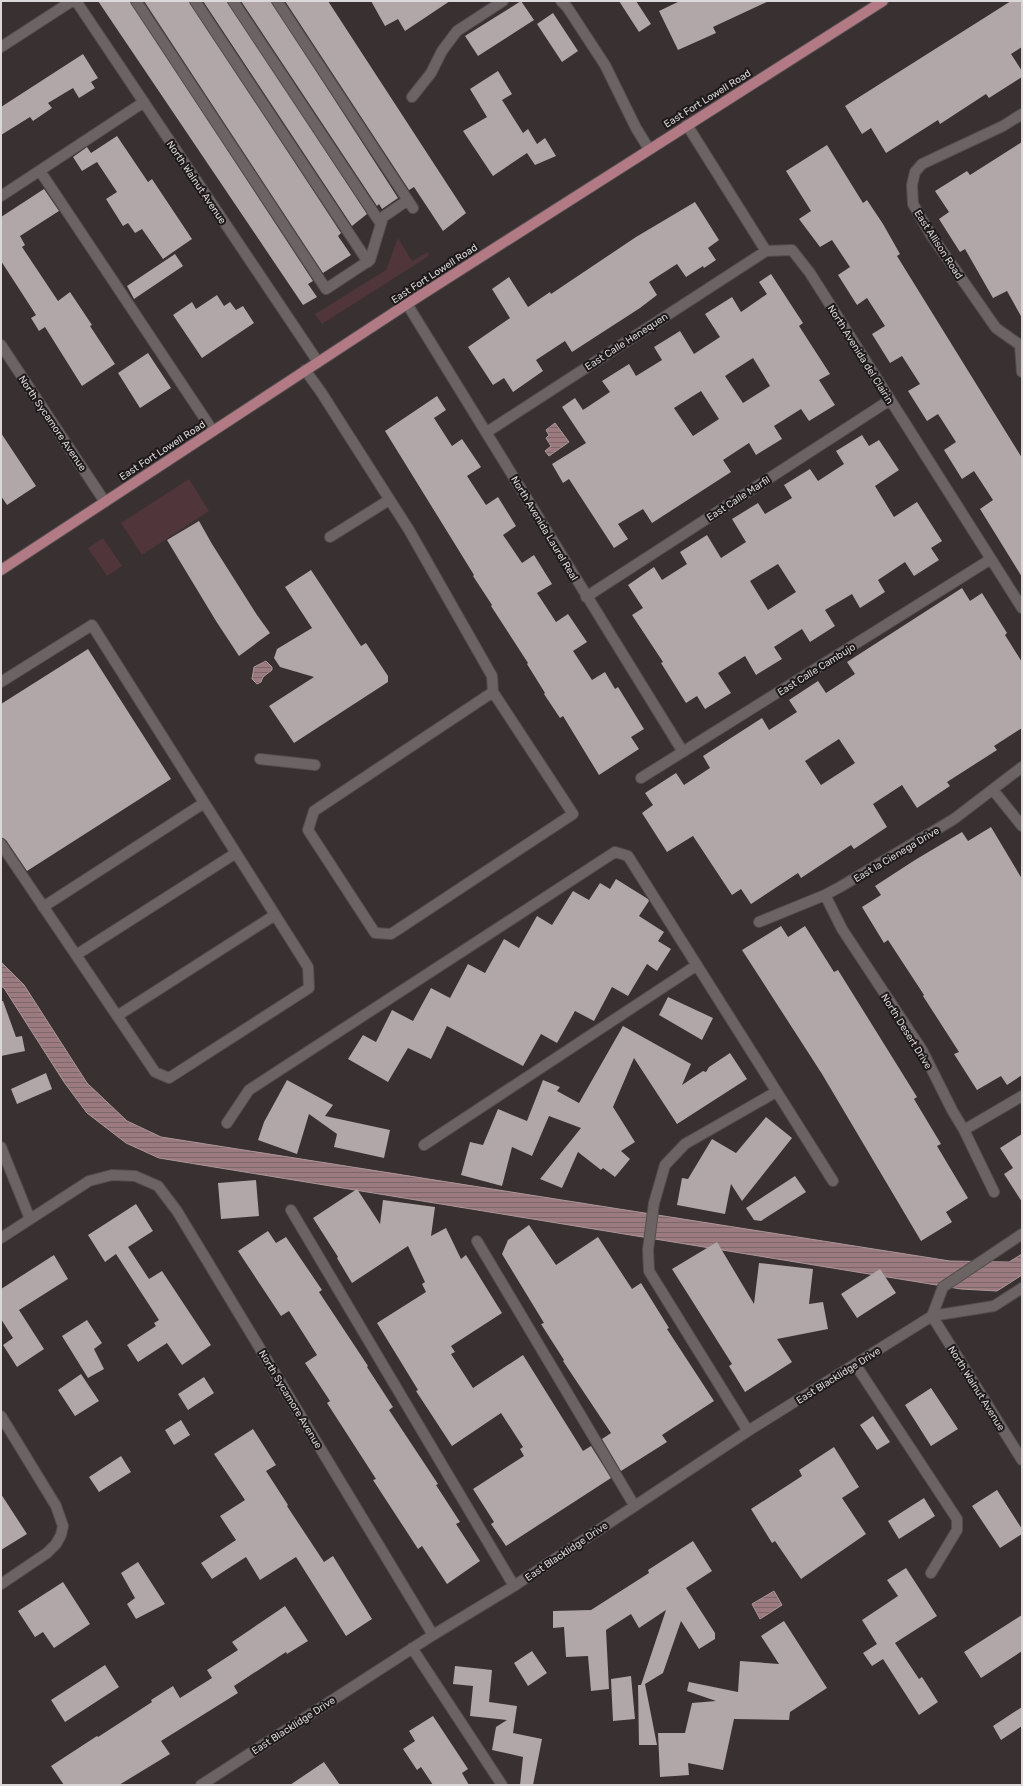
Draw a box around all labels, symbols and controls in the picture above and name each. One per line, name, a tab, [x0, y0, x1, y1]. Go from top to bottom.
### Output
street label: East Fort Lowell Road	[662, 67, 753, 131]
street label: North Walnut Avenue	[164, 139, 229, 227]
street label: East Allison Road	[911, 208, 965, 281]
street label: East Fort Lowell Road	[389, 241, 480, 306]
street label: North Avenida del Clairin	[825, 303, 895, 406]
street label: East Calle Henequen	[583, 311, 670, 373]
street label: North Sycamore Avenue	[16, 373, 89, 474]
street label: East Fort Lowell Road	[117, 418, 208, 483]
street label: North Avenida Laurel Real	[508, 474, 580, 583]
street label: East Calle Marfil	[705, 474, 773, 524]
street label: East Calle Cambujo	[775, 641, 858, 699]
street label: East la Cienega Drive	[852, 824, 942, 885]
street label: North Desert Drive	[878, 992, 934, 1072]
street label: North Walnut Avenue	[945, 1344, 1007, 1433]
street label: East Blacklidge Drive	[794, 1345, 883, 1407]
street label: North Sycamore Avenue	[256, 1348, 325, 1451]
street label: East Blacklidge Drive	[523, 1519, 611, 1584]
street label: East Blacklidge Drive	[250, 1694, 338, 1757]

